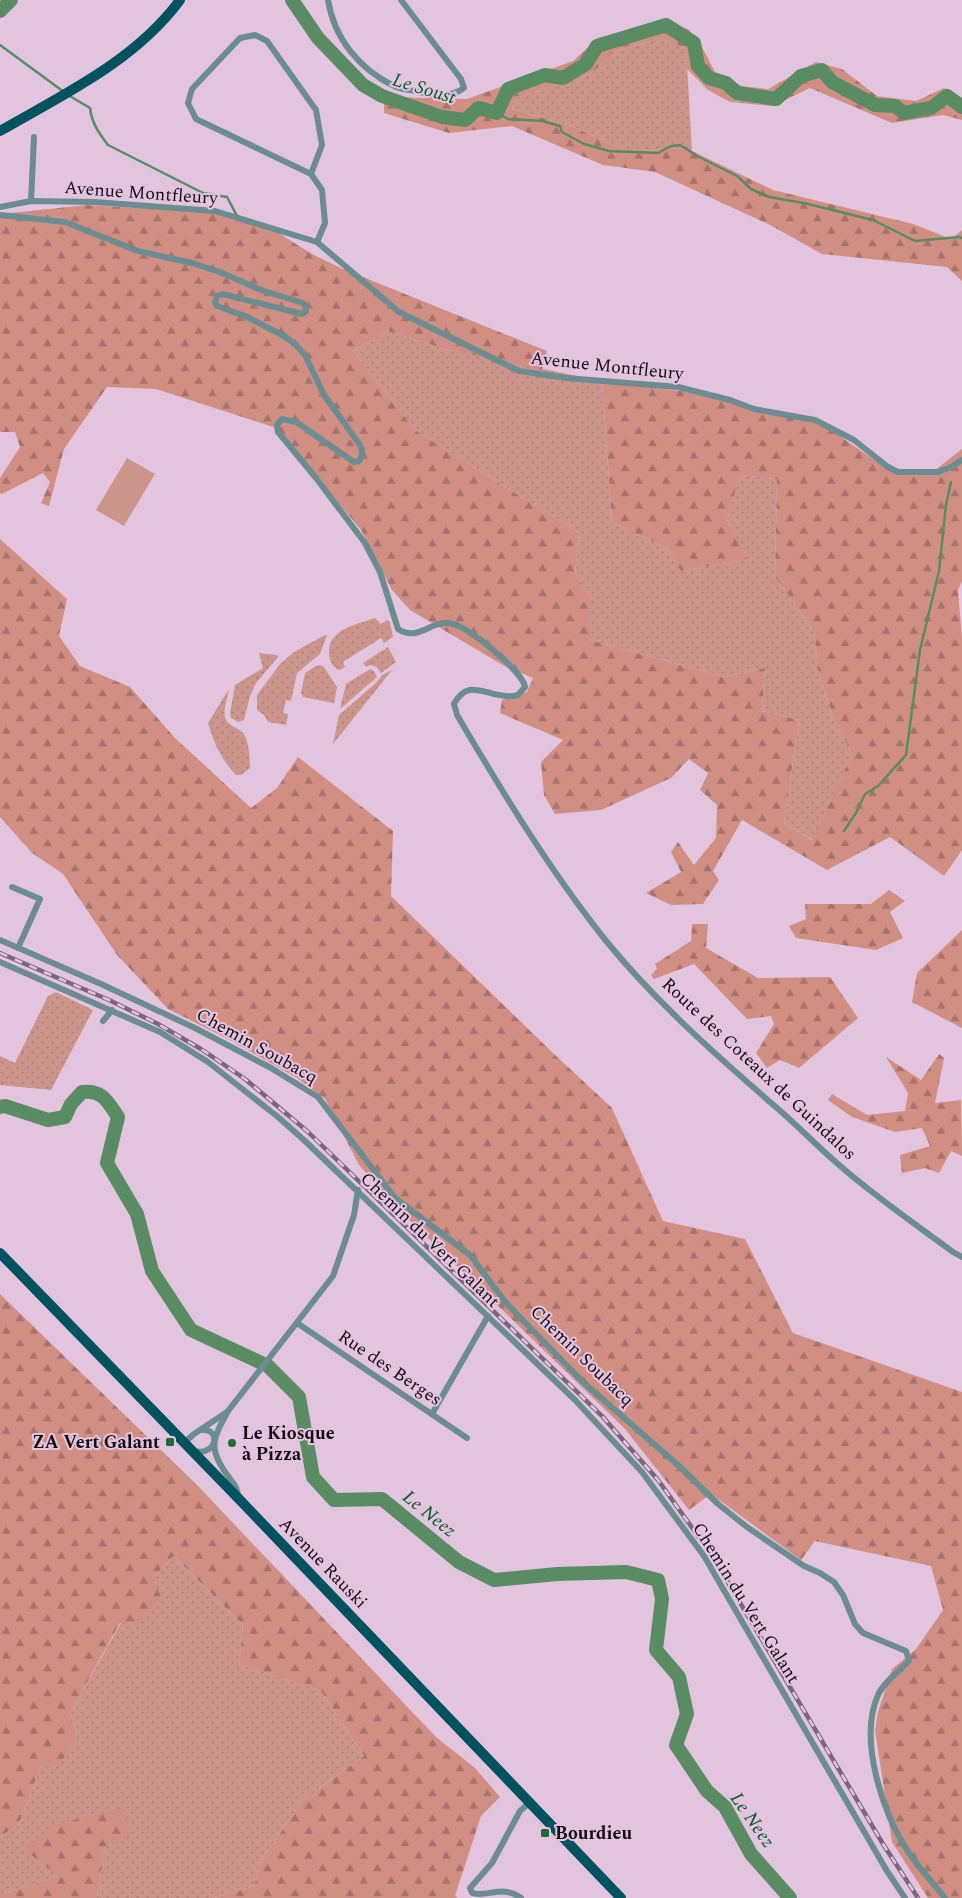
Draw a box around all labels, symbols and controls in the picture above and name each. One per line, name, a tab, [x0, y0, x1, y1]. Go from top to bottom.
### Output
water label: Le Soust	[389, 66, 460, 113]
street label: Avenue Montfleury	[63, 174, 220, 212]
street label: Avenue Montfleury	[529, 345, 686, 388]
street label: Route des Coteaux de Guindalos	[656, 971, 862, 1167]
street label: Chemin Soubacq	[191, 1001, 323, 1091]
street label: Chemin du Vert Galant	[354, 1166, 506, 1314]
street label: Chemin Soubacq	[524, 1299, 640, 1413]
street label: Rue des Berges	[333, 1323, 447, 1413]
place label: Le Kiosque à Pizza	[242, 1420, 335, 1468]
place label: ZA Vert Galant	[32, 1429, 160, 1456]
marker: ZA Vert Galant	[164, 1436, 176, 1448]
marker: Le Kiosque à Pizza	[226, 1437, 238, 1449]
water label: Le Neez	[396, 1483, 463, 1545]
street label: Avenue Rauski	[272, 1511, 374, 1615]
street label: Chemin du Vert Galant	[685, 1517, 807, 1689]
water label: Le Neez	[722, 1786, 782, 1854]
place label: Bourdieu	[555, 1820, 633, 1847]
marker: Bourdieu	[539, 1827, 551, 1839]

